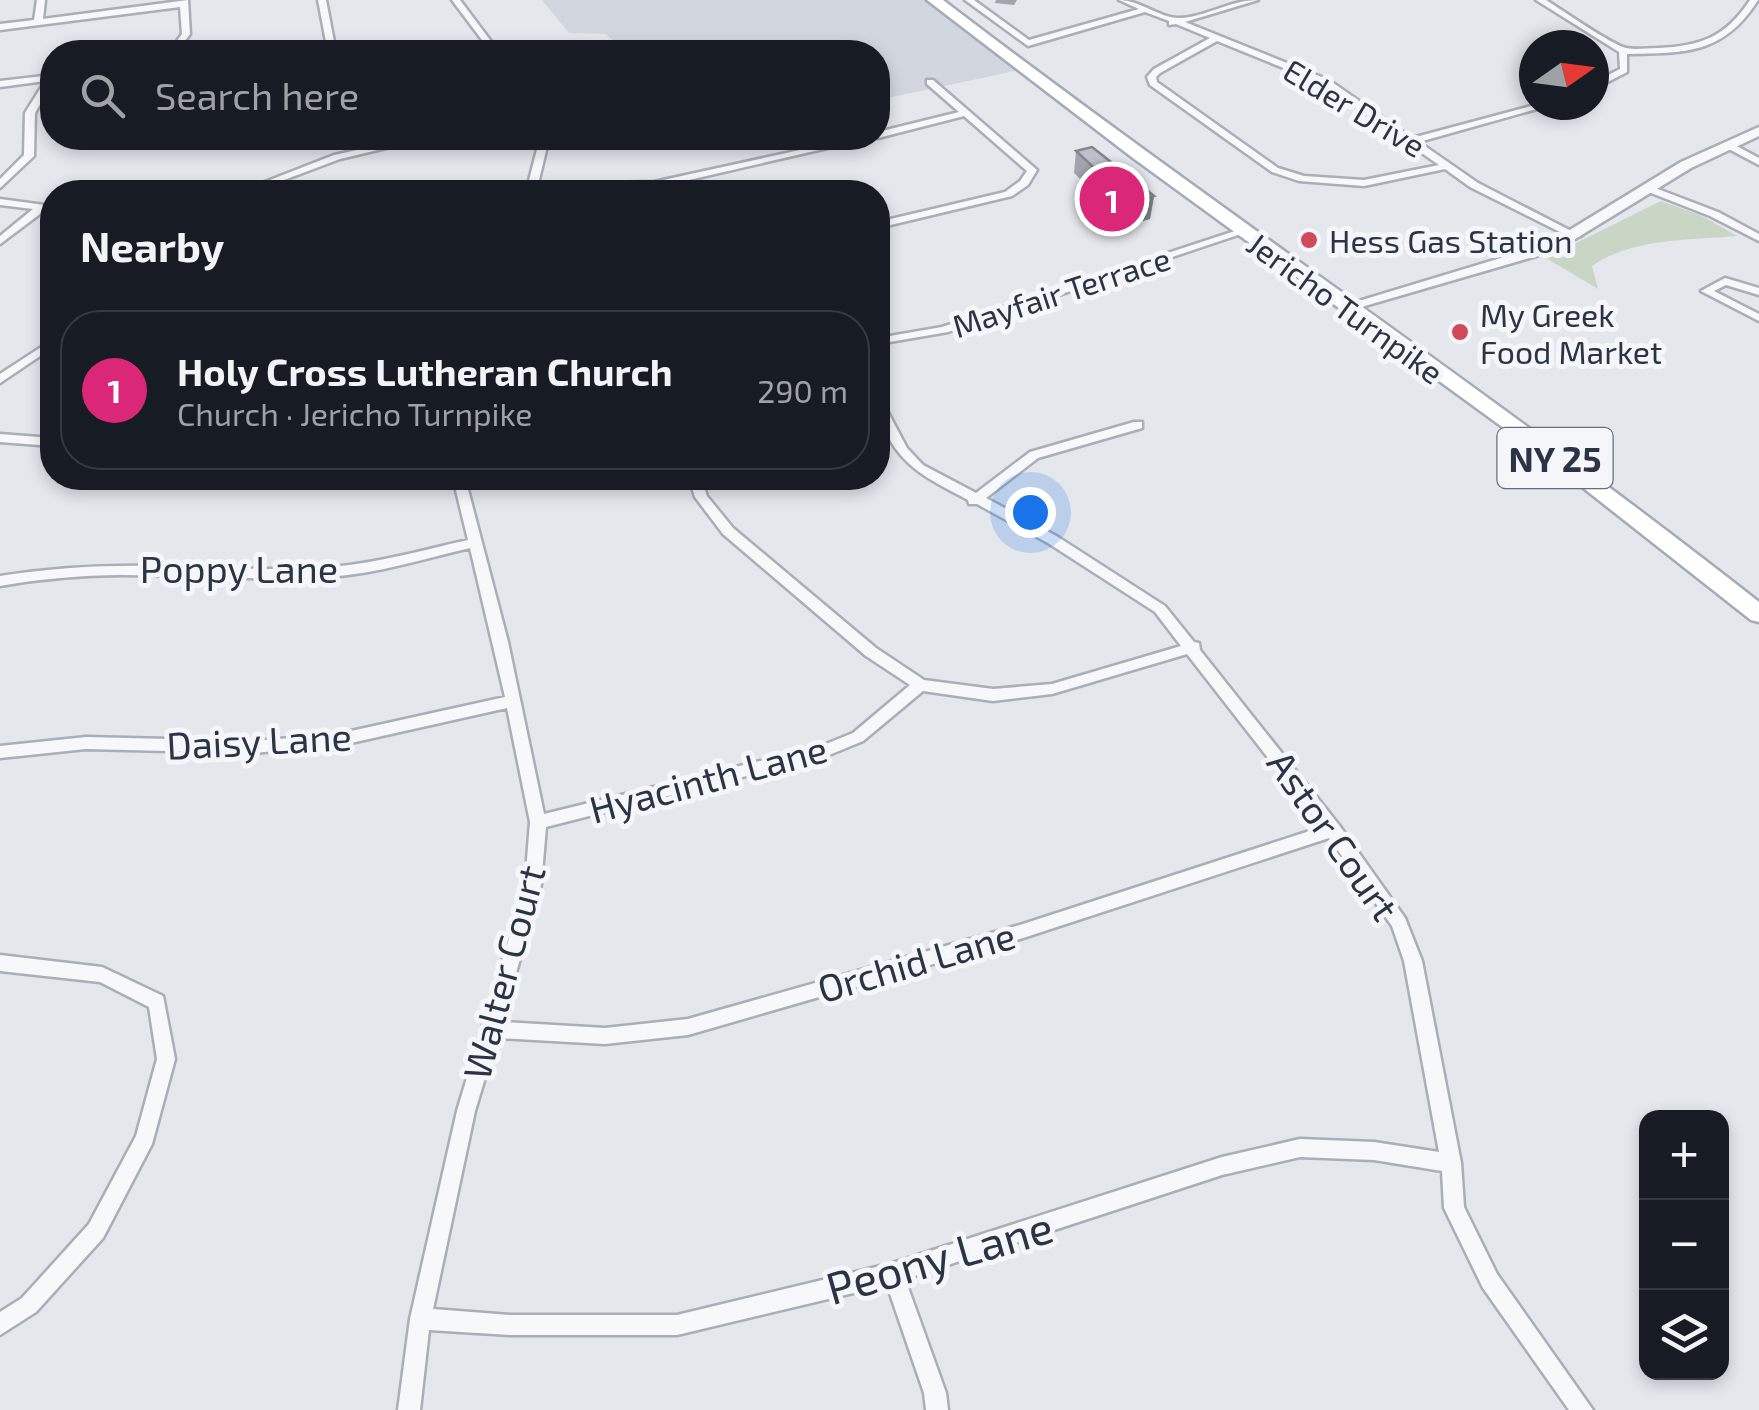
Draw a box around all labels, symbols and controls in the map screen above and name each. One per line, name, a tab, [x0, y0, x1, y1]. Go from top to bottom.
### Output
north arrow	[1519, 30, 1609, 120]
search box	[40, 40, 890, 150]
street label: Elder Drive	[1277, 50, 1433, 164]
icon: search	[75, 68, 130, 123]
text: Search here	[155, 72, 359, 118]
pin: 1	[1080, 162, 1144, 236]
text: Nearby	[80, 220, 224, 270]
place label: Hess Gas Station	[1329, 221, 1573, 259]
street label: Jericho Turnpike	[1241, 223, 1451, 391]
marker: Hess Gas Station	[1298, 229, 1320, 251]
street label: Mayfair Terrace	[947, 238, 1175, 344]
place label: My Greek Food Market	[1480, 295, 1662, 370]
marker: My Greek Food Market	[1449, 321, 1471, 343]
text: Holy Cross Lutheran Church	[177, 348, 673, 394]
text: 1	[108, 371, 121, 409]
text: 290 m	[757, 371, 848, 409]
text: Church · Jericho Turnpike	[177, 394, 532, 432]
road number: NY 25	[1498, 428, 1612, 488]
your location	[1005, 487, 1056, 538]
street label: Poppy Lane	[140, 545, 338, 591]
street label: Daisy Lane	[165, 712, 353, 768]
street label: Hyacinth Lane	[584, 724, 832, 832]
street label: Astor Court	[1259, 741, 1409, 929]
street label: Walter Court	[452, 860, 554, 1084]
street label: Orchid Lane	[812, 911, 1020, 1011]
map controls	[1639, 1110, 1729, 1380]
button: +	[1639, 1110, 1729, 1200]
street label: Peony Lane	[819, 1198, 1059, 1314]
button: −	[1639, 1200, 1729, 1290]
button: layers	[1639, 1290, 1729, 1380]

